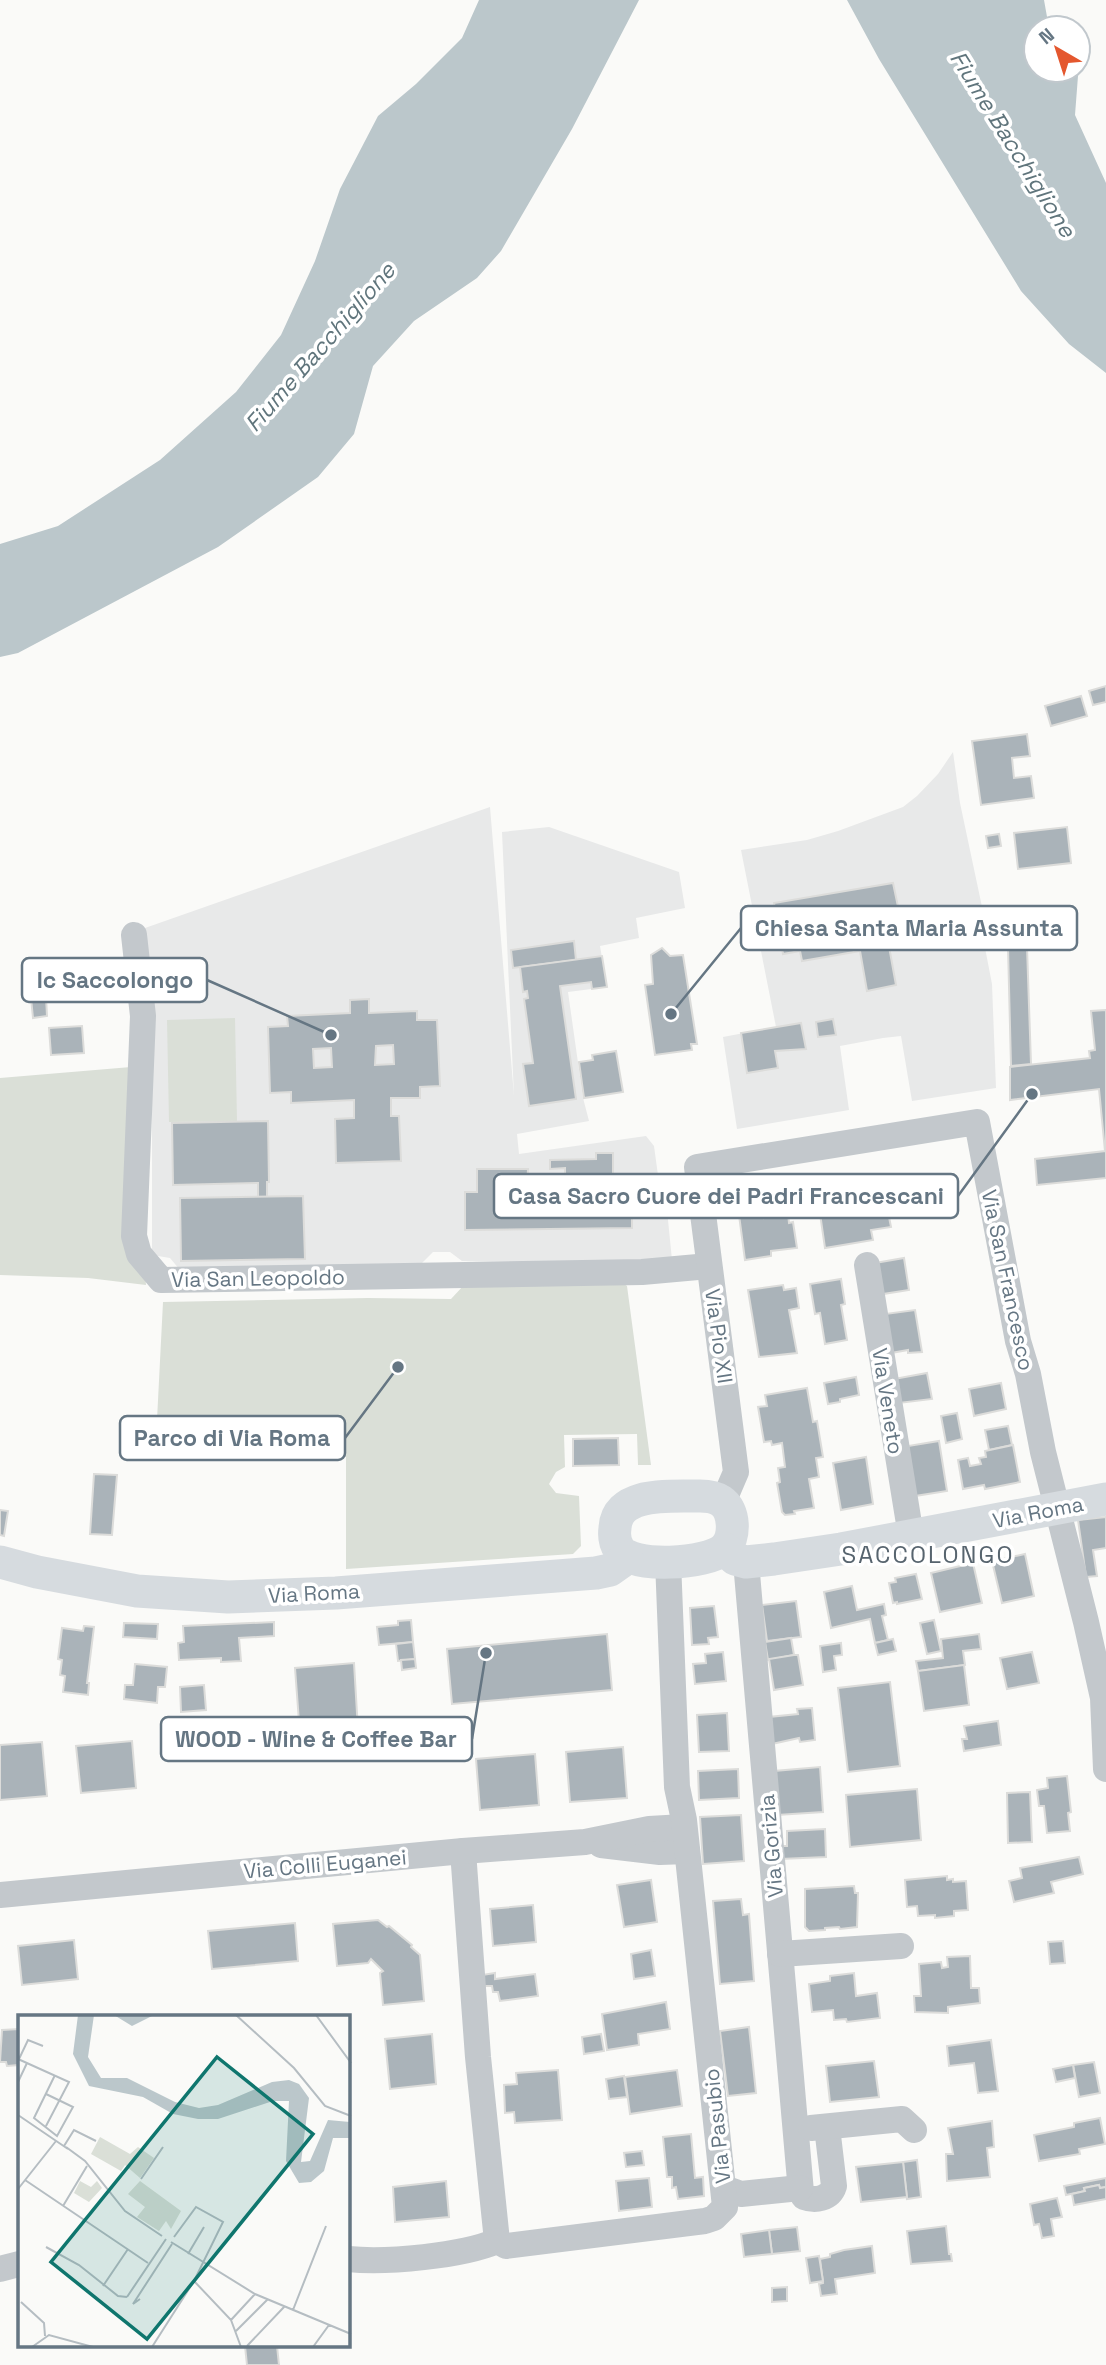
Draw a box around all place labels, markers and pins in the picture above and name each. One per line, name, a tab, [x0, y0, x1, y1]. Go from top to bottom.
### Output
callout: Chiesa Santa Maria Assunta	[741, 906, 1077, 950]
callout: Ic Saccolongo	[22, 958, 207, 1002]
callout: Casa Sacro Cuore dei Padri Francescani	[494, 1174, 958, 1218]
callout: Parco di Via Roma	[120, 1416, 345, 1460]
callout: WOOD - Wine & Coffee Bar	[161, 1717, 472, 1761]

